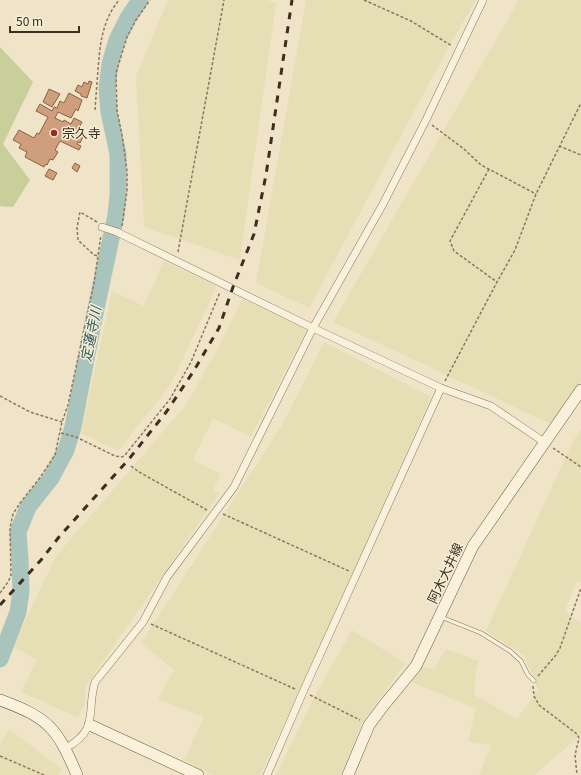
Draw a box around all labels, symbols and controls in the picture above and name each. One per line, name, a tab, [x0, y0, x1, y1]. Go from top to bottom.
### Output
scale bar	[10, 8, 79, 34]
text: 50 m	[16, 12, 43, 29]
place label: 宗久寺	[62, 123, 101, 142]
marker: 宗久寺	[49, 128, 59, 138]
water label: 定蓮寺川	[75, 302, 106, 363]
street label: 阿木大井線	[422, 539, 467, 606]

